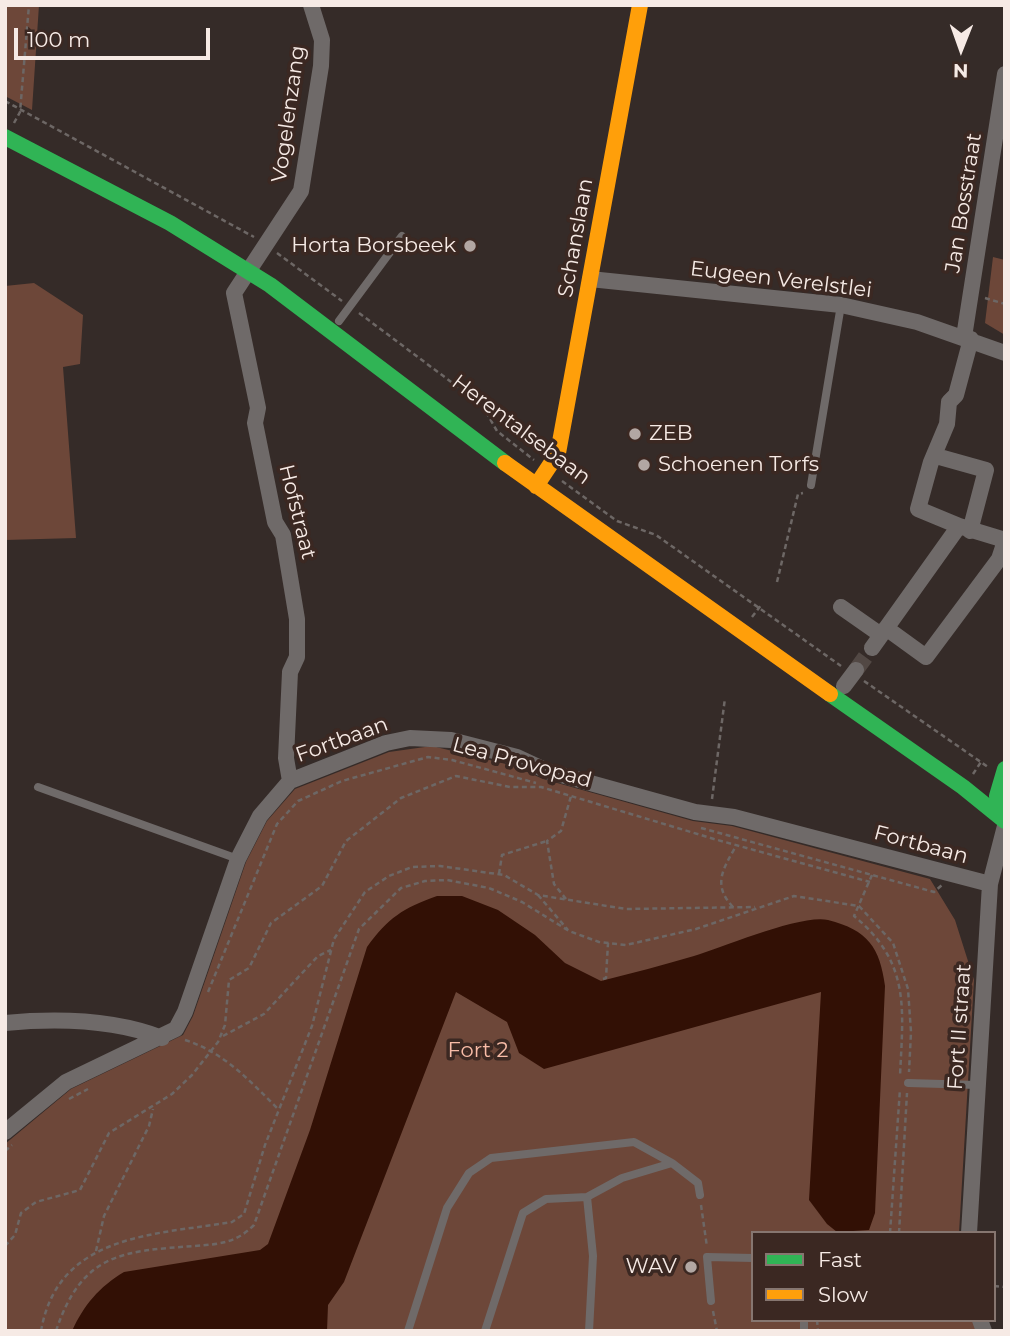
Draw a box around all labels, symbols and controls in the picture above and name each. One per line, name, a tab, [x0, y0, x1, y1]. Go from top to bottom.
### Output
scale bar	[18, 14, 214, 58]
north arrow	[926, 14, 996, 84]
text: 100 m	[27, 27, 90, 52]
street label: Vogelenzang	[267, 44, 311, 184]
text: N	[953, 59, 969, 82]
street label: Jan Bosstraat	[940, 131, 988, 275]
street label: Schanslaan	[553, 177, 599, 299]
place label: Horta Borsbeek	[291, 233, 456, 259]
marker: Horta Borsbeek	[462, 238, 478, 254]
street label: Eugeen Verelstlei	[689, 256, 873, 304]
street label: Herentalsebaan	[447, 370, 595, 490]
place label: ZEB	[649, 421, 693, 447]
marker: ZEB	[627, 426, 643, 442]
place label: Schoenen Torfs	[658, 452, 819, 478]
marker: Schoenen Torfs	[636, 457, 652, 473]
street label: Hofstraat	[273, 462, 321, 562]
street label: Fortbaan	[292, 712, 392, 768]
street label: Lea Provopad	[450, 732, 594, 794]
street label: Fortbaan	[871, 820, 971, 870]
street label: Fort II straat	[943, 963, 977, 1091]
park label: Fort 2	[448, 1038, 508, 1064]
legend	[751, 1231, 996, 1322]
text: Fast	[818, 1247, 862, 1272]
place label: WAV	[625, 1254, 677, 1280]
marker: WAV	[683, 1259, 699, 1275]
text: Slow	[818, 1282, 868, 1307]

